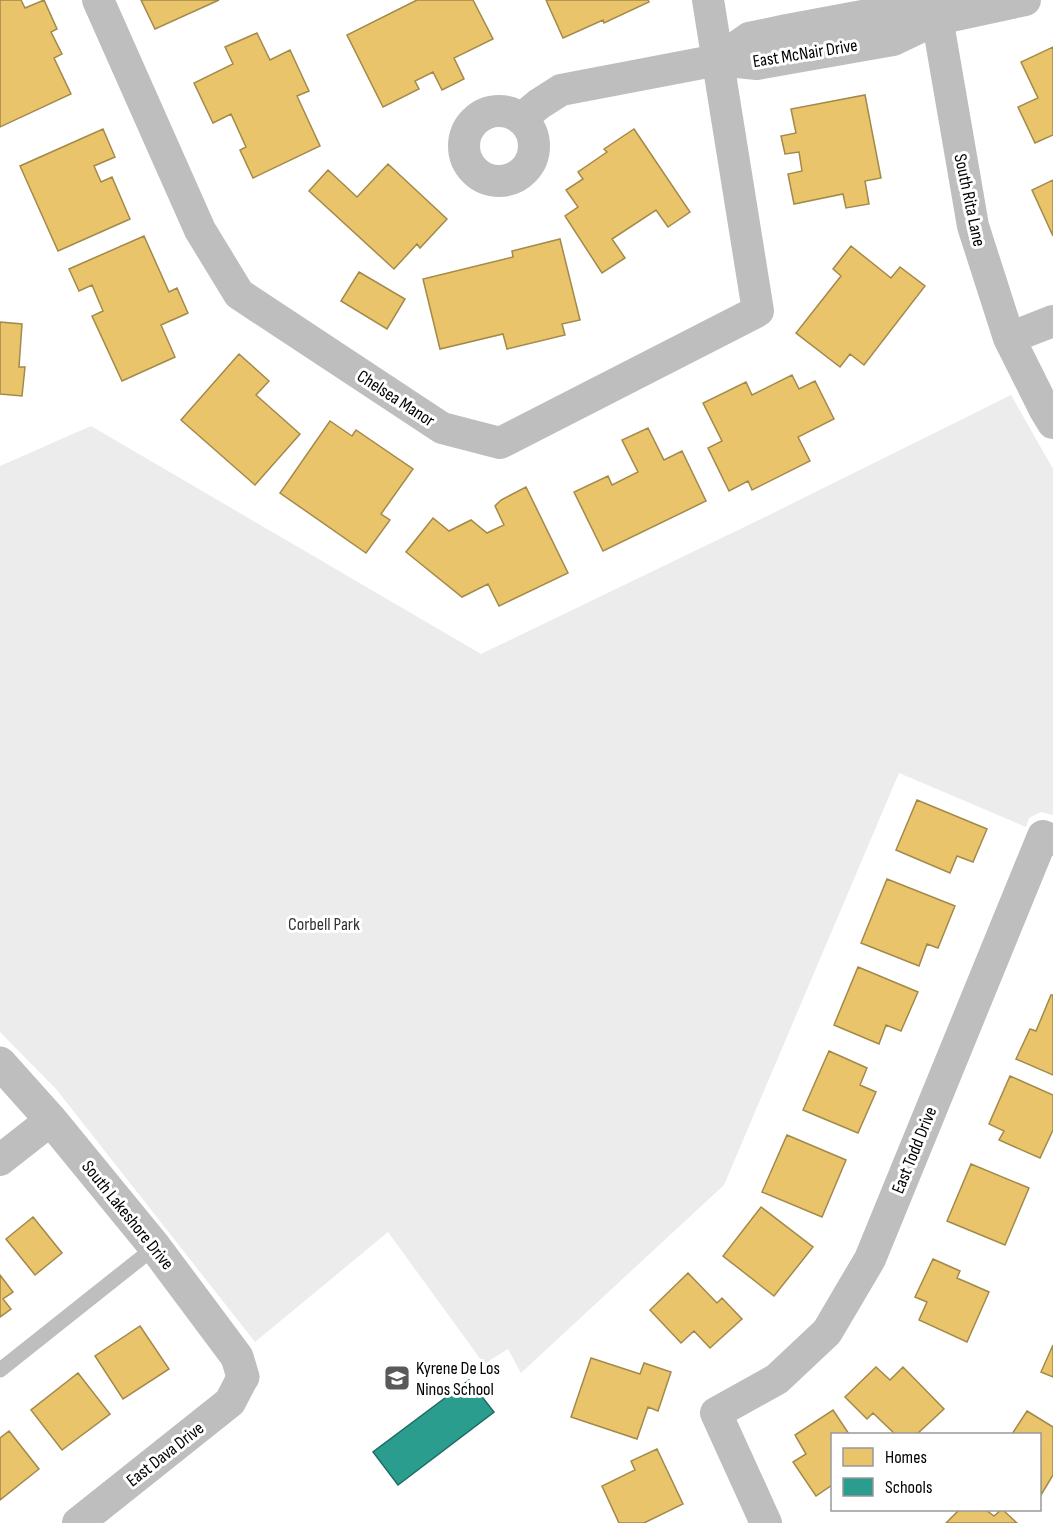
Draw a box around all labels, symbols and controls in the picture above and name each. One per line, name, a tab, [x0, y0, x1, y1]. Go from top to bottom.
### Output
street label: East McNair Drive	[751, 35, 859, 72]
street label: South Rita Lane	[949, 152, 990, 248]
street label: Chelsea Manor	[353, 366, 439, 431]
park label: Corbell Park	[288, 914, 360, 935]
street label: East Todd Drive	[888, 1104, 941, 1197]
street label: South Lakeshore Drive	[77, 1157, 178, 1274]
place label: Kyrene De Los Ninos School	[416, 1358, 500, 1400]
school or university icon: Kyrene De Los Ninos School	[382, 1363, 412, 1393]
street label: East Dava Drive	[122, 1418, 208, 1491]
legend	[831, 1433, 1041, 1511]
text: Homes	[885, 1447, 927, 1468]
text: Schools	[885, 1477, 932, 1498]

